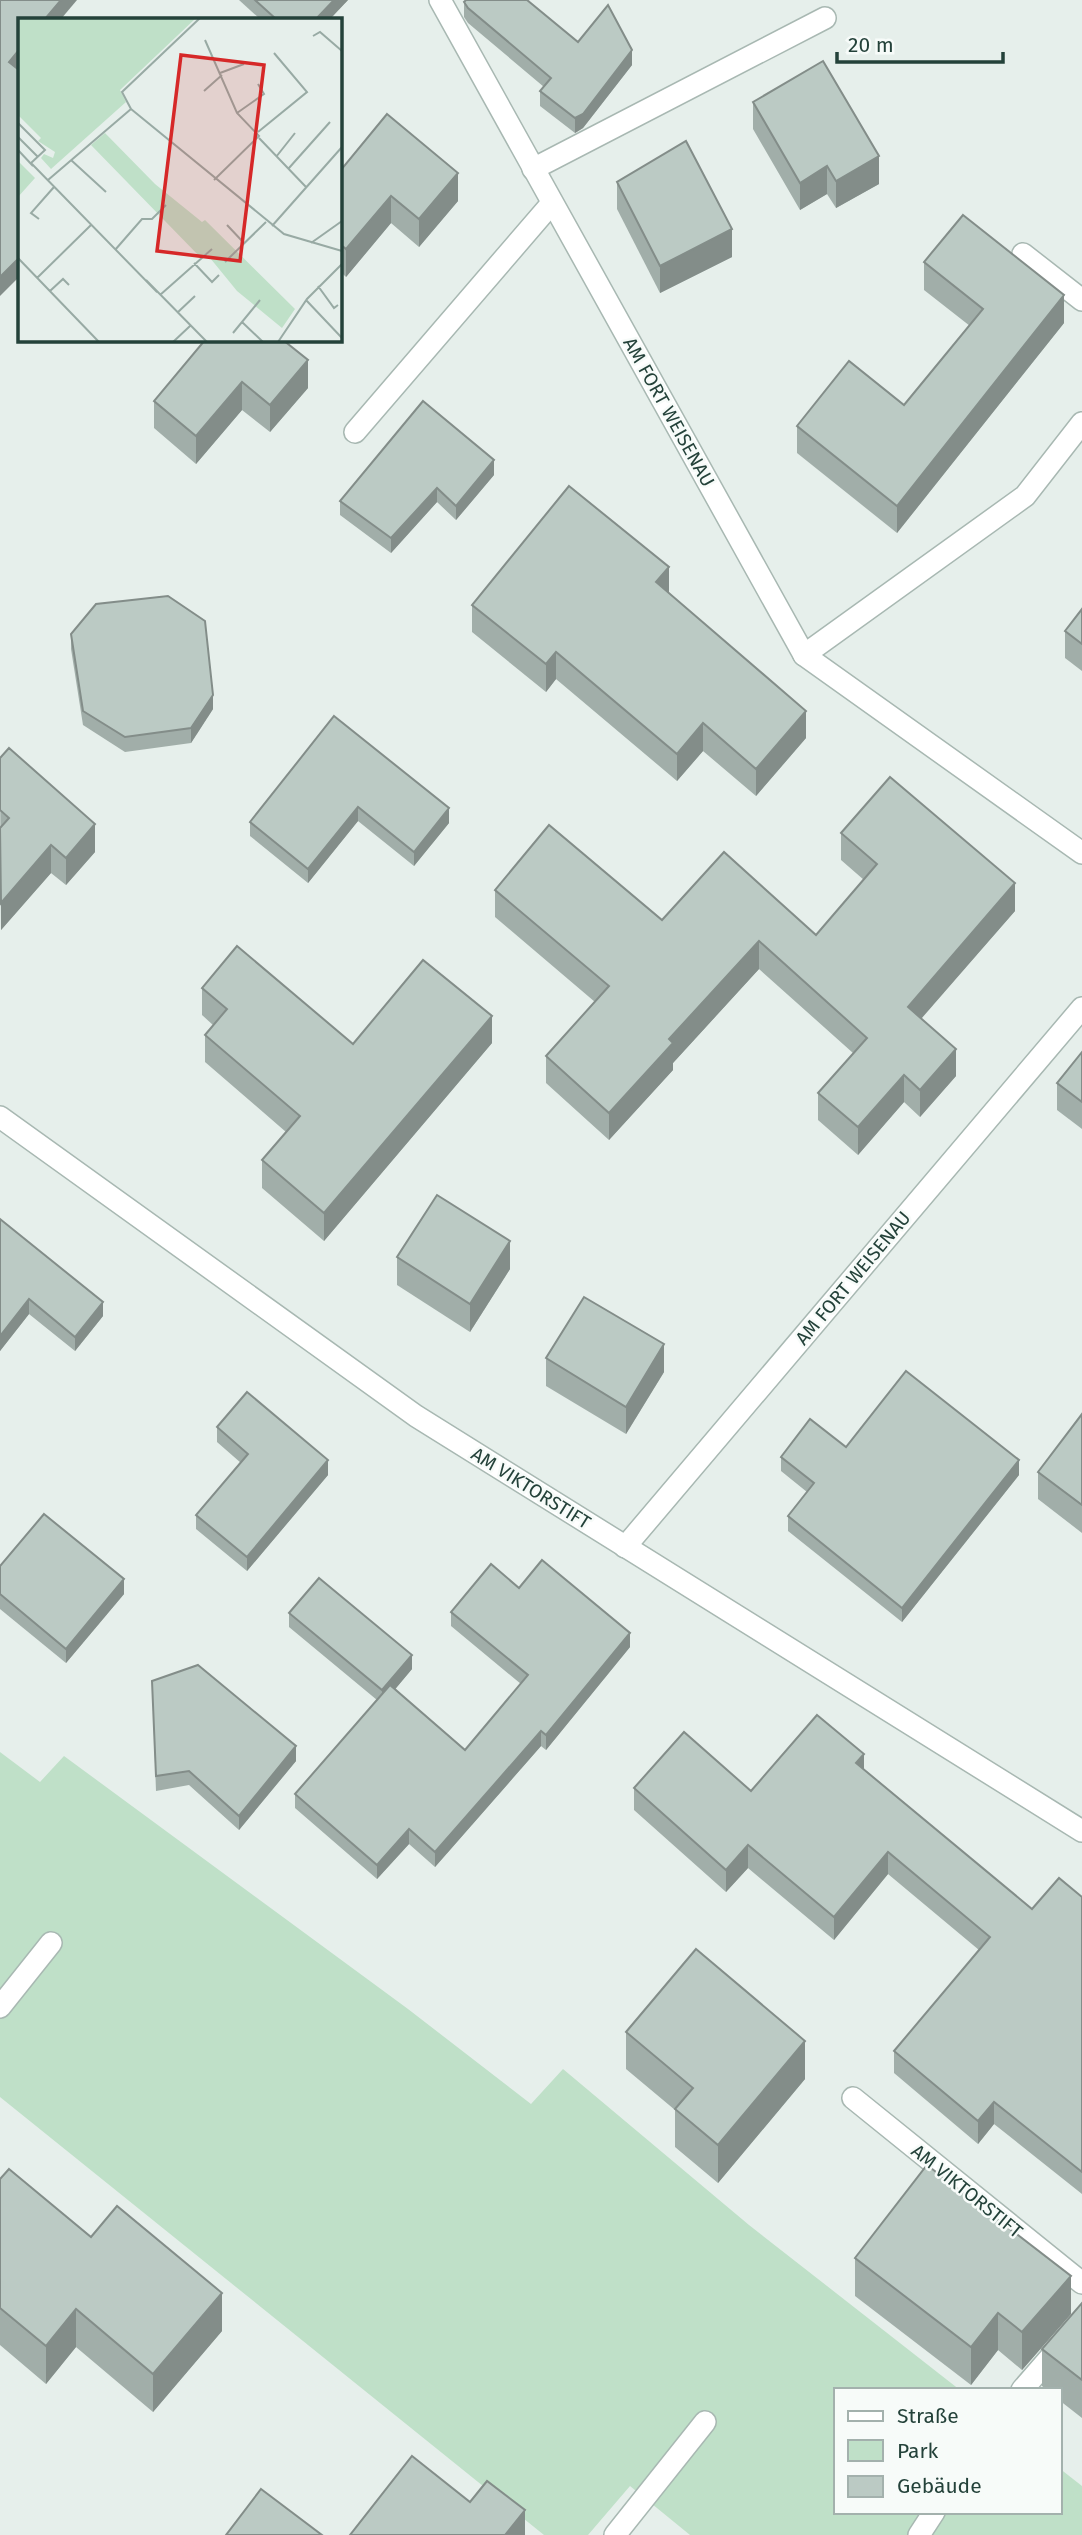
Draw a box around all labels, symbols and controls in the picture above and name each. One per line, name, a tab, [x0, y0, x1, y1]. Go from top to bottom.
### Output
inset map	[18, 18, 341, 341]
scale bar	[837, 21, 1003, 65]
text: 20 m	[848, 32, 894, 58]
street label: AM FORT WEISENAU	[618, 333, 720, 491]
street label: AM FORT WEISENAU	[790, 1207, 916, 1349]
street label: AM VIKTORSTIFT	[467, 1442, 595, 1534]
street label: AM VIKTORSTIFT	[907, 2139, 1027, 2243]
legend	[834, 2388, 1061, 2514]
text: Straße	[897, 2403, 959, 2429]
text: Park	[897, 2438, 939, 2464]
text: Gebäude	[897, 2473, 982, 2499]

